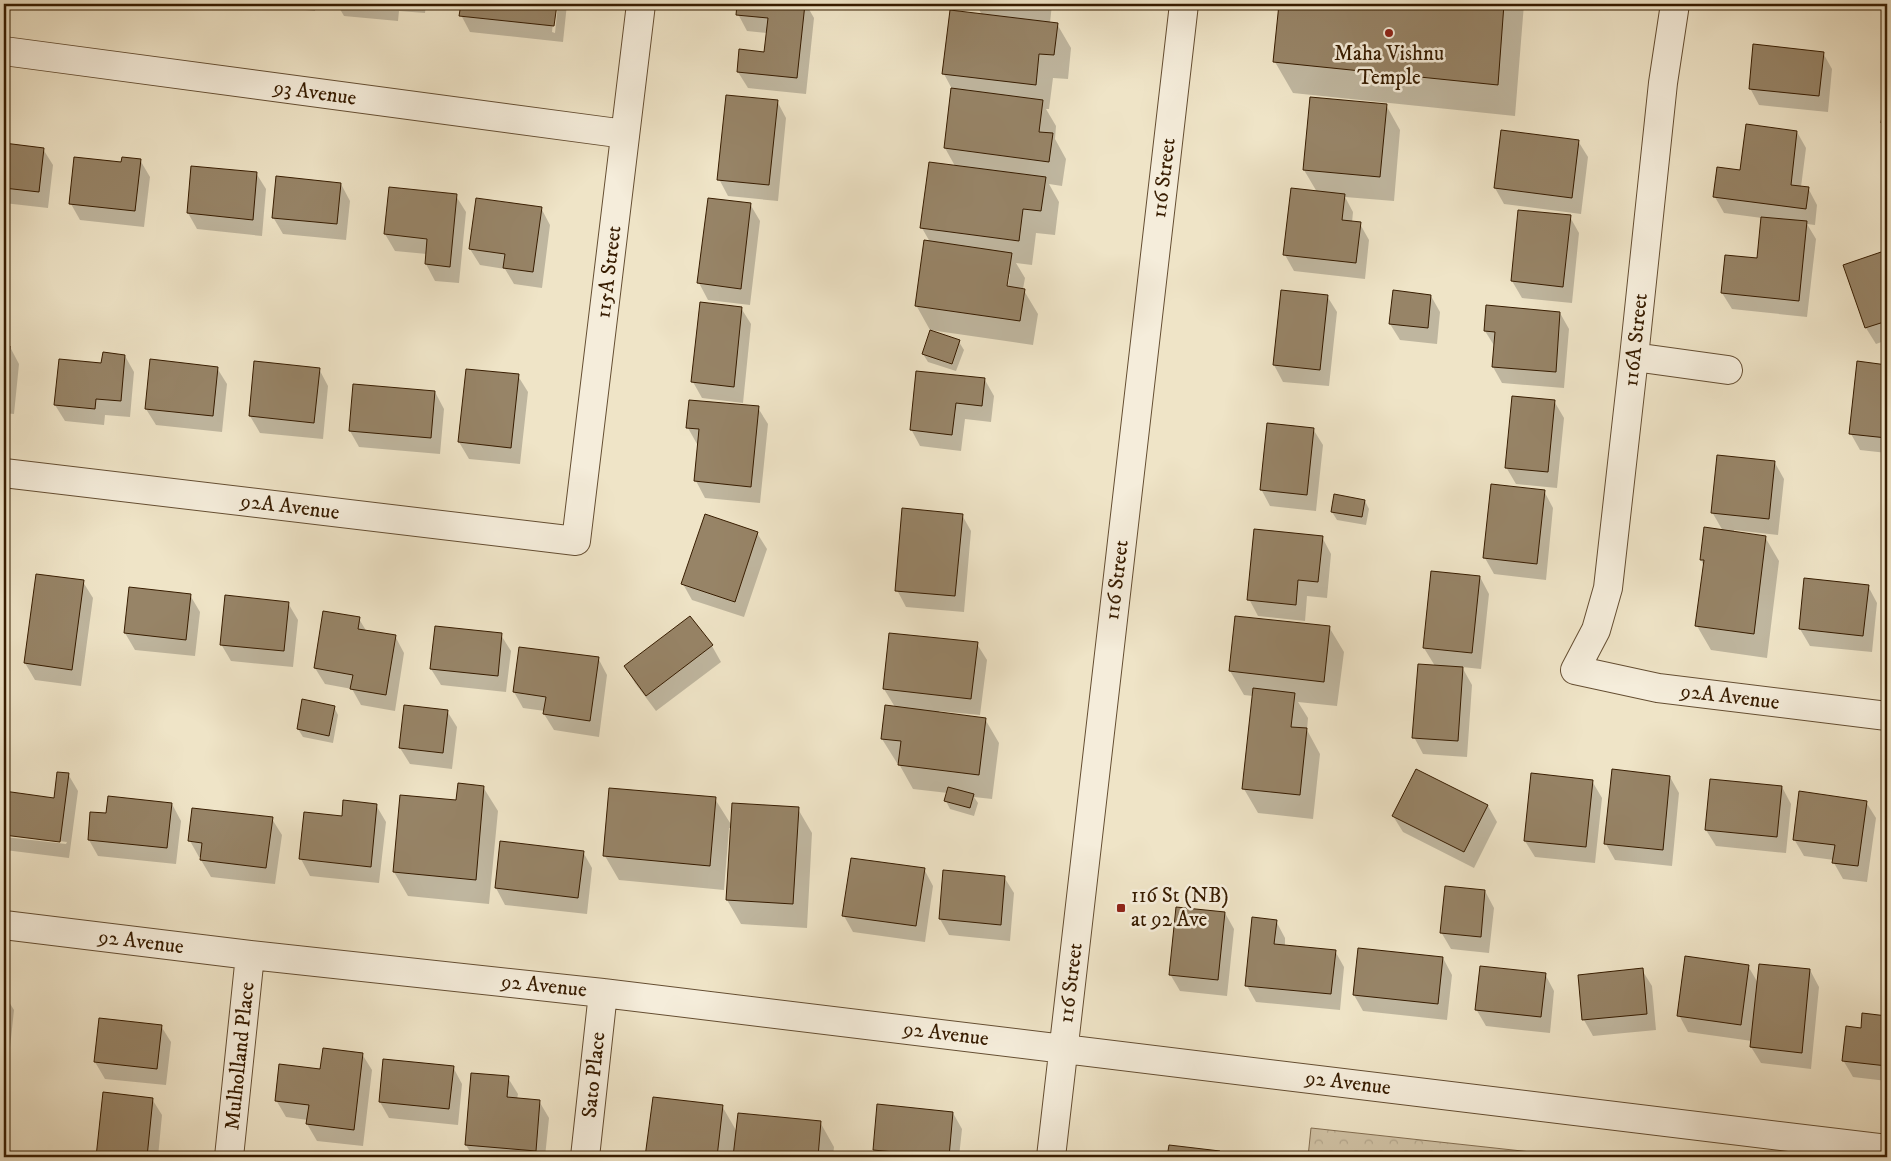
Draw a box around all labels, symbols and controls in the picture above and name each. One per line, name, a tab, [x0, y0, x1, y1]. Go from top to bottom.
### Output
marker: Maha Vishnu Temple	[1383, 27, 1395, 39]
place label: Maha Vishnu Temple	[1334, 41, 1444, 91]
street label: 93 Avenue	[271, 74, 358, 112]
street label: 116 Street	[1146, 136, 1182, 220]
street label: 115A Street	[590, 224, 628, 320]
street label: 116A Street	[1618, 292, 1654, 388]
street label: 92A Avenue	[238, 488, 341, 526]
street label: 116 Street	[1099, 538, 1135, 622]
street label: 92A Avenue	[1678, 678, 1781, 716]
place label: 116 St (NB) at 92 Ave	[1131, 883, 1229, 933]
marker: 116 St (NB) at 92 Ave	[1115, 902, 1127, 914]
street label: 92 Avenue	[96, 924, 185, 960]
street label: 116 Street	[1053, 941, 1089, 1025]
street label: 92 Avenue	[499, 968, 588, 1003]
street label: Mulholland Place	[219, 980, 261, 1131]
street label: 92 Avenue	[901, 1016, 990, 1052]
street label: Sato Place	[577, 1030, 611, 1119]
street label: 92 Avenue	[1303, 1065, 1392, 1101]

